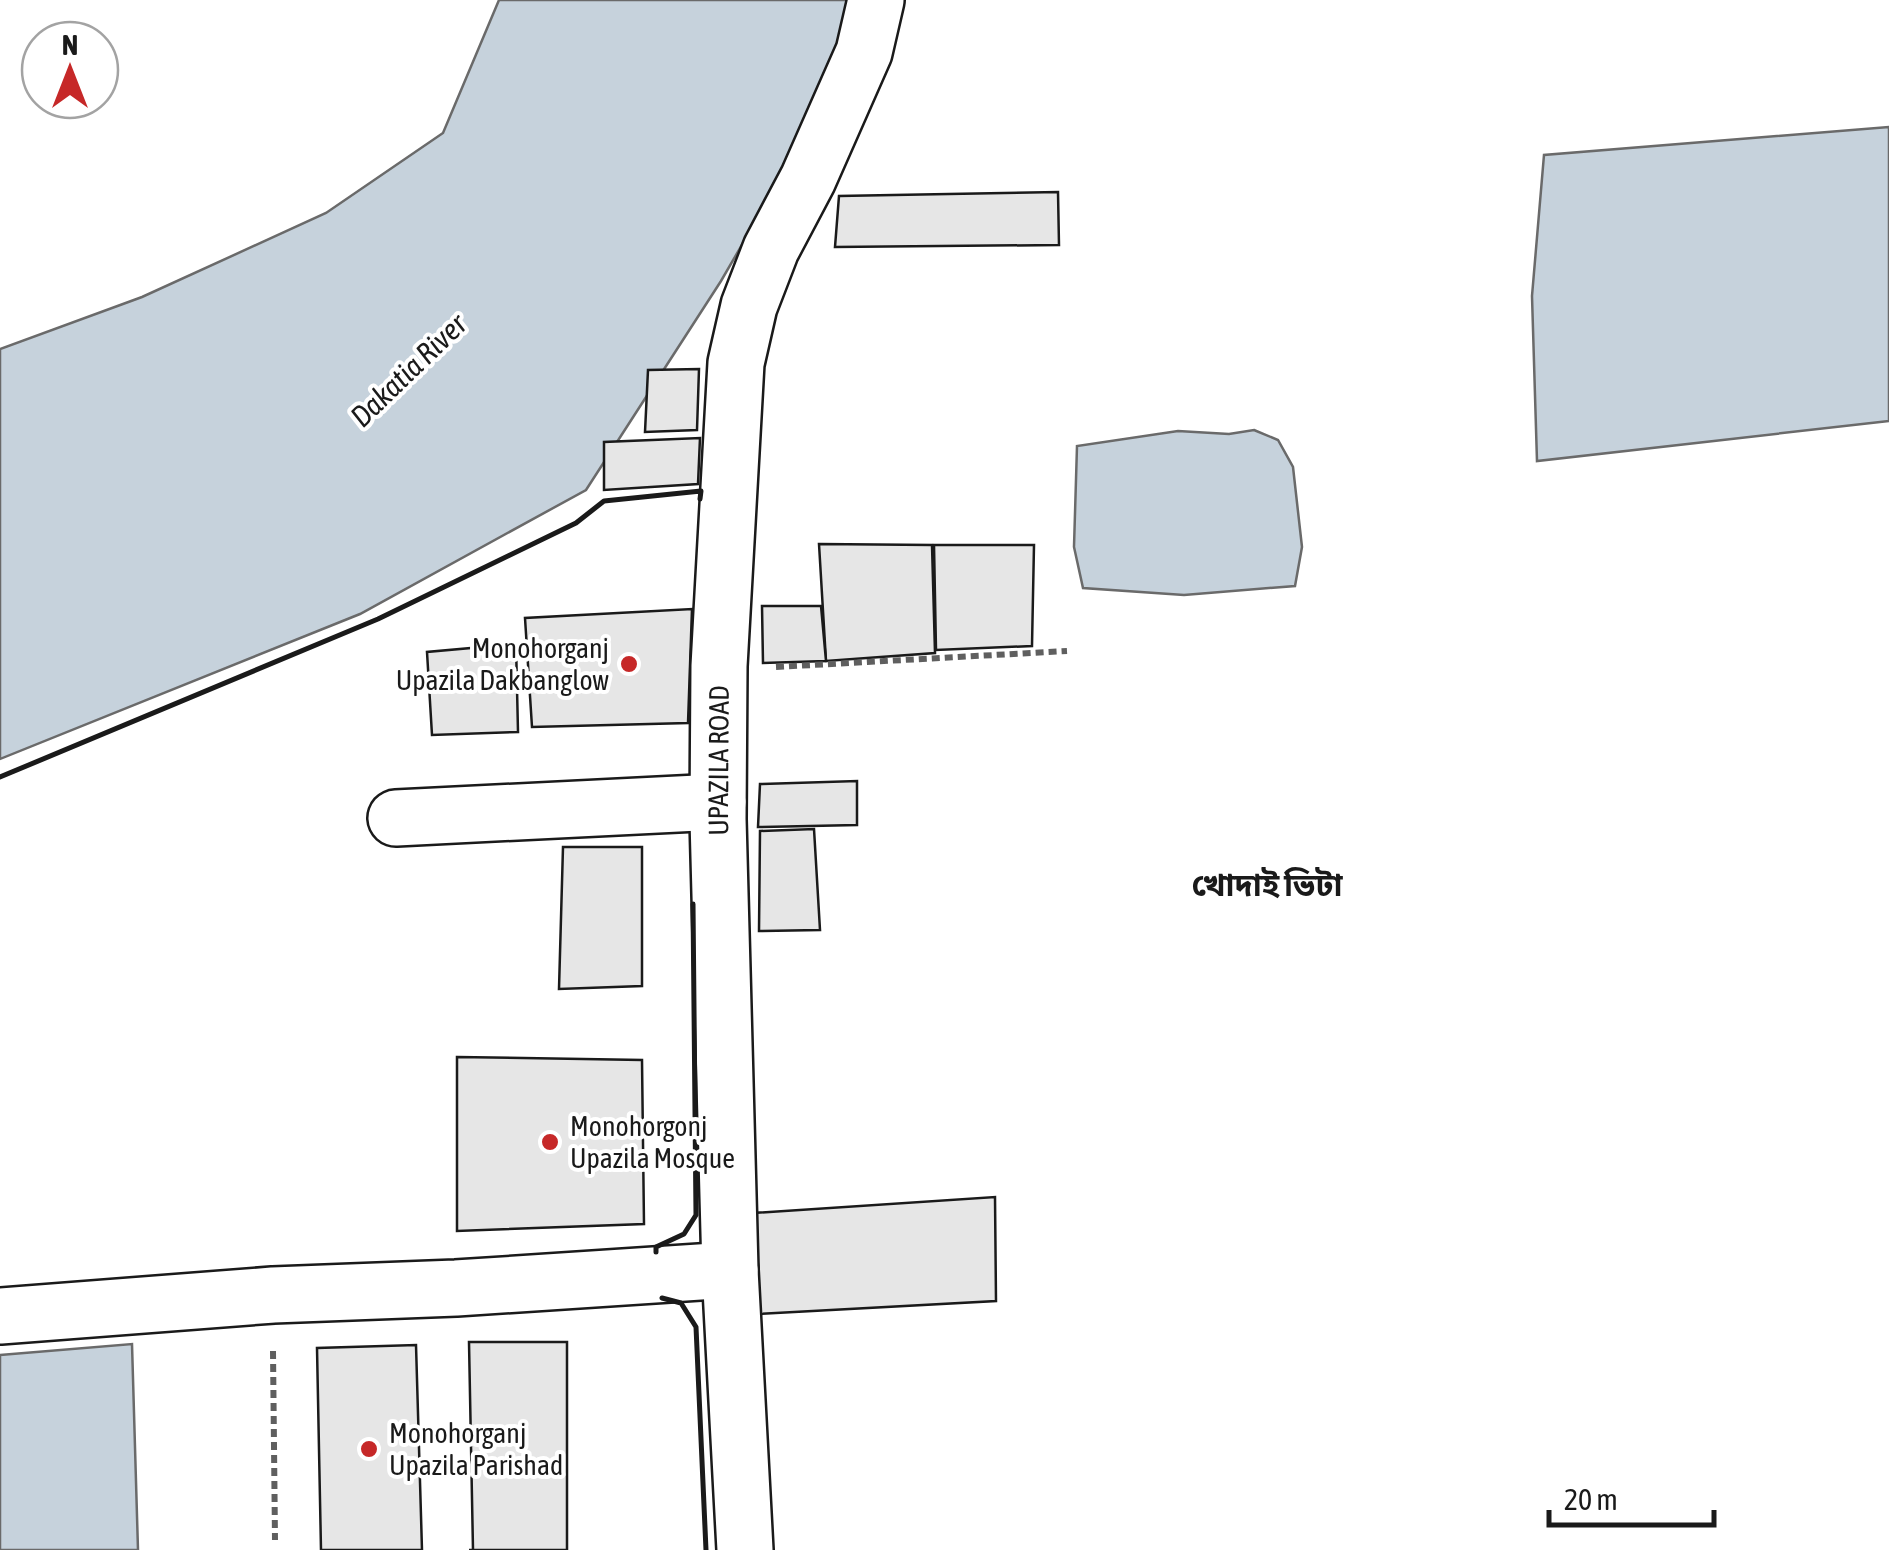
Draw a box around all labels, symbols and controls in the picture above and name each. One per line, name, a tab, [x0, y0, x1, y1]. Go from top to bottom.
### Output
north arrow	[20, 20, 120, 120]
text: N	[62, 29, 78, 61]
water label: Dakatia River	[343, 306, 474, 433]
place label: Monohorganj Upazila Dakbanglow	[396, 632, 609, 696]
marker: Monohorganj Upazila Dakbanglow	[618, 653, 640, 675]
street label: UPAZILA ROAD	[702, 685, 735, 836]
district label: খোদাই ভিটা	[1191, 866, 1343, 903]
place label: Monohorgonj Upazila Mosque	[570, 1110, 735, 1174]
marker: Monohorgonj Upazila Mosque	[539, 1131, 561, 1153]
place label: Monohorganj Upazila Parishad	[389, 1417, 563, 1481]
marker: Monohorganj Upazila Parishad	[358, 1438, 380, 1460]
scale bar	[1549, 1465, 1714, 1527]
text: 20 m	[1564, 1482, 1618, 1516]

